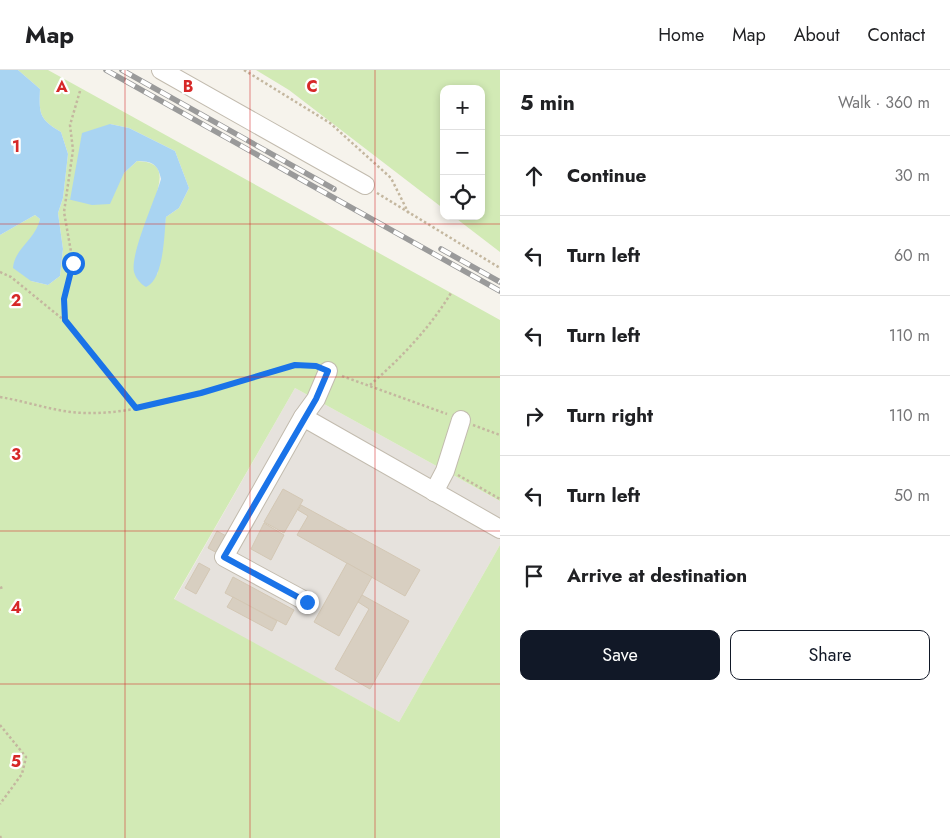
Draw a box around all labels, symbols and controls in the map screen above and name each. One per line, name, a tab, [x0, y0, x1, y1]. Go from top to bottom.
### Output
text: Map	[25, 17, 74, 52]
text: Home	[658, 22, 704, 48]
text: Map	[732, 22, 766, 48]
text: About	[794, 22, 839, 48]
text: Contact	[867, 22, 925, 48]
text: A	[55, 75, 68, 98]
text: B	[183, 75, 193, 98]
text: C	[306, 75, 318, 98]
map controls	[440, 85, 485, 220]
button: +	[440, 85, 485, 130]
text: 5 min	[520, 88, 575, 118]
text: Walk · 360 m	[838, 91, 930, 114]
button: −	[440, 130, 485, 175]
text: 1	[12, 135, 20, 158]
icon: ahead	[520, 162, 548, 190]
text: Continue	[567, 162, 646, 189]
text: 30 m	[894, 164, 930, 187]
button: locate	[440, 175, 485, 220]
icon: left	[520, 242, 548, 270]
text: Turn left	[567, 242, 640, 269]
text: 60 m	[894, 244, 930, 267]
route start	[62, 252, 85, 275]
text: 2	[11, 289, 21, 312]
icon: left	[520, 322, 548, 350]
text: Turn left	[567, 322, 640, 349]
text: 110 m	[889, 324, 930, 347]
icon: right	[520, 402, 548, 430]
text: Turn right	[567, 402, 653, 429]
text: 110 m	[889, 404, 930, 427]
text: 3	[11, 443, 21, 466]
icon: left	[520, 482, 548, 510]
text: Turn left	[567, 482, 640, 509]
text: 50 m	[894, 484, 930, 507]
icon: arrive	[520, 562, 548, 590]
text: Arrive at destination	[567, 562, 747, 589]
route end	[296, 591, 319, 614]
text: 4	[10, 596, 22, 619]
button: Save	[520, 630, 720, 680]
button: Share	[730, 630, 930, 680]
text: 5	[11, 750, 21, 773]

